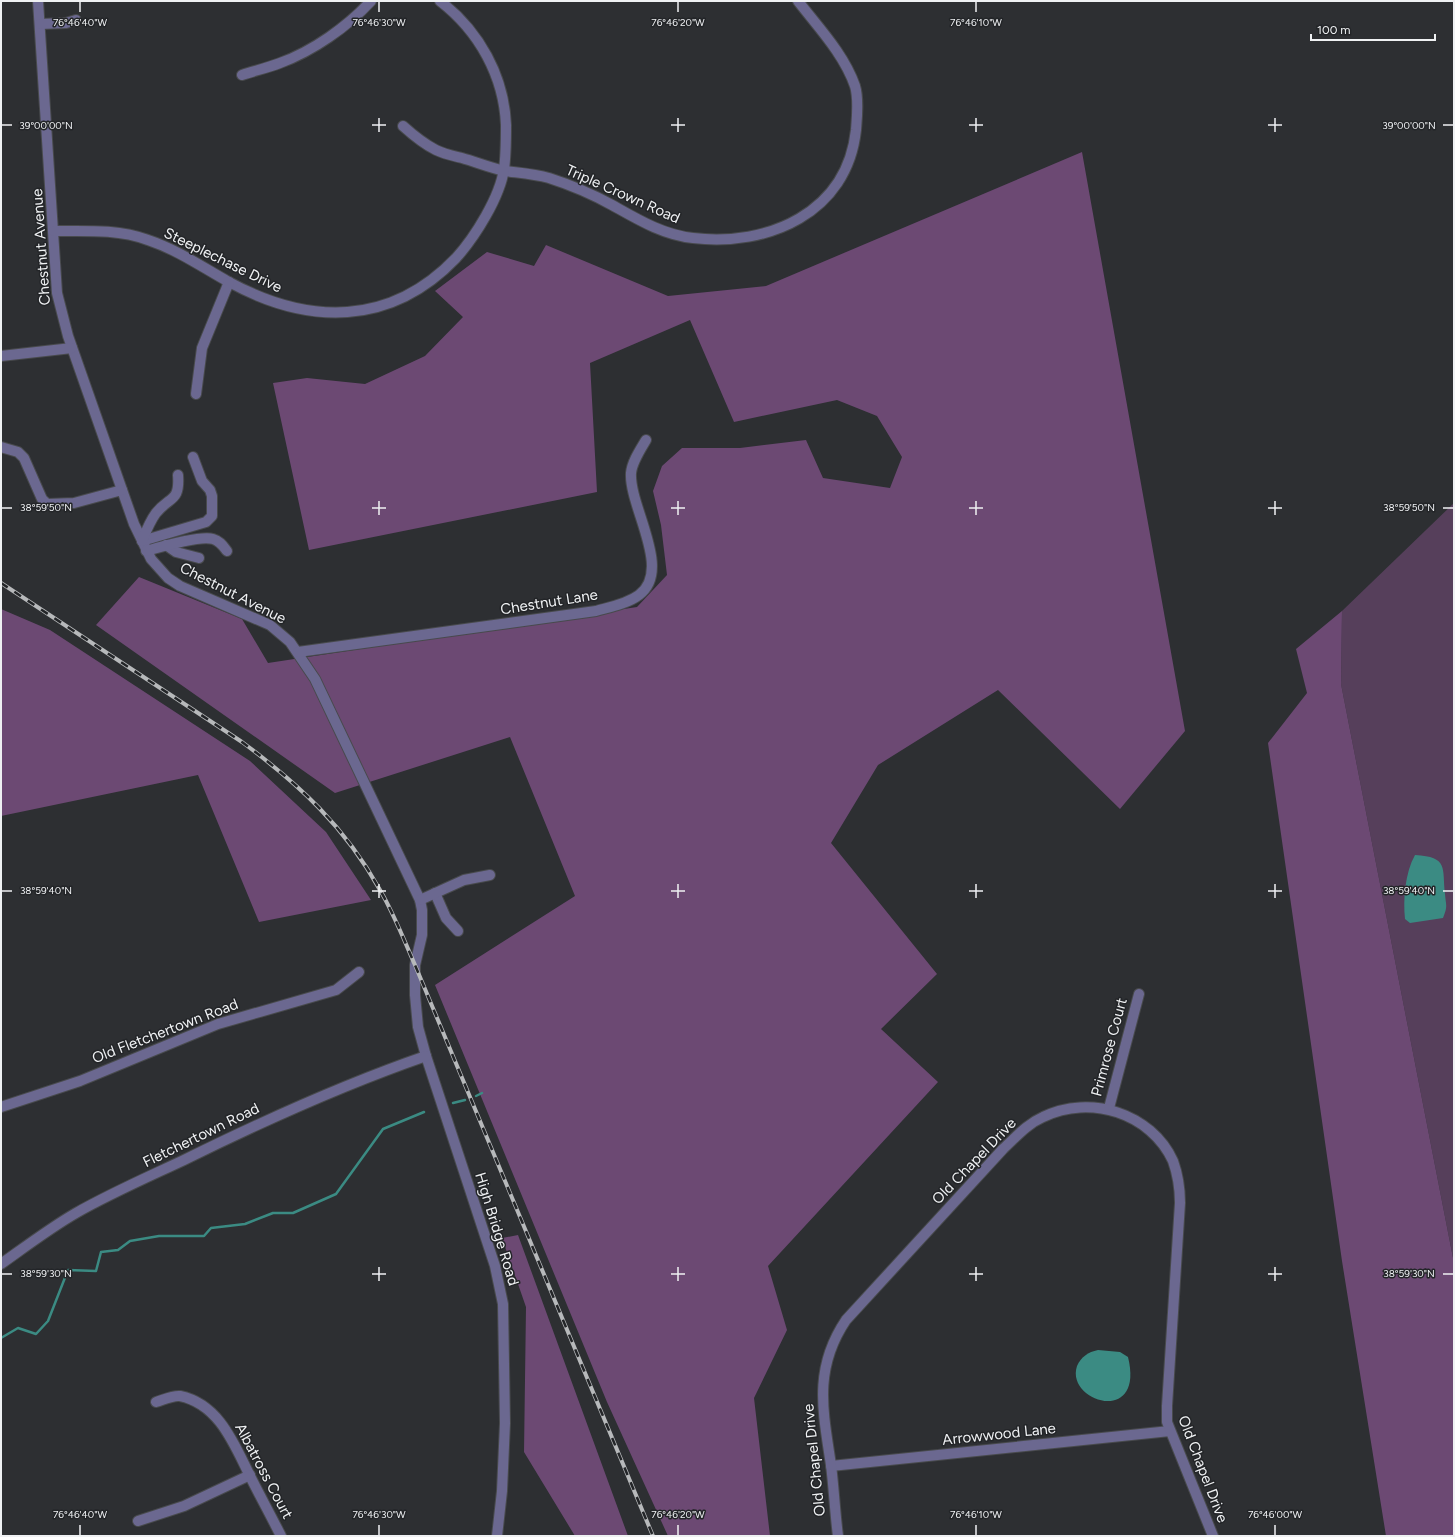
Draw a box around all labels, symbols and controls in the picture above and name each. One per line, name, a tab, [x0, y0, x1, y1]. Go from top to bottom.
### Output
text: 76°46'40"W	[53, 16, 107, 29]
text: 76°46'30"W	[352, 16, 406, 29]
text: 76°46'20"W	[651, 16, 705, 29]
text: 76°46'10"W	[950, 16, 1002, 29]
scale bar	[1311, 16, 1435, 42]
text: 100 m	[1317, 23, 1351, 37]
text: 39°00'00"N	[19, 119, 73, 132]
text: 39°00'00"N	[1382, 119, 1436, 132]
street label: Triple Crown Road	[563, 161, 683, 227]
street label: Chestnut Avenue	[28, 188, 54, 306]
street label: Steeplechase Drive	[161, 224, 285, 296]
text: 38°59'50"N	[20, 501, 72, 514]
text: 38°59'50"N	[1383, 501, 1435, 514]
street label: Chestnut Avenue	[177, 558, 289, 628]
street label: Chestnut Lane	[499, 585, 599, 619]
text: 38°59'40"N	[20, 884, 72, 897]
text: 38°59'40"N	[1383, 884, 1435, 897]
street label: Old Fletchertown Road	[89, 995, 241, 1067]
street label: Primrose Court	[1087, 995, 1131, 1098]
street label: Fletchertown Road	[140, 1099, 262, 1171]
street label: Old Chapel Drive	[928, 1114, 1020, 1208]
street label: High Bridge Road	[471, 1170, 523, 1288]
text: 38°59'30"N	[20, 1267, 72, 1280]
text: 38°59'30"N	[1383, 1267, 1435, 1280]
street label: Old Chapel Drive	[799, 1403, 829, 1517]
street label: Old Chapel Drive	[1174, 1413, 1232, 1525]
street label: Arrowwood Lane	[941, 1419, 1057, 1449]
street label: Albatross Court	[231, 1420, 297, 1522]
text: 76°46'40"W	[53, 1508, 107, 1521]
text: 76°46'30"W	[352, 1508, 406, 1521]
text: 76°46'20"W	[651, 1508, 705, 1521]
text: 76°46'10"W	[950, 1508, 1002, 1521]
text: 76°46'00"W	[1248, 1508, 1303, 1521]

